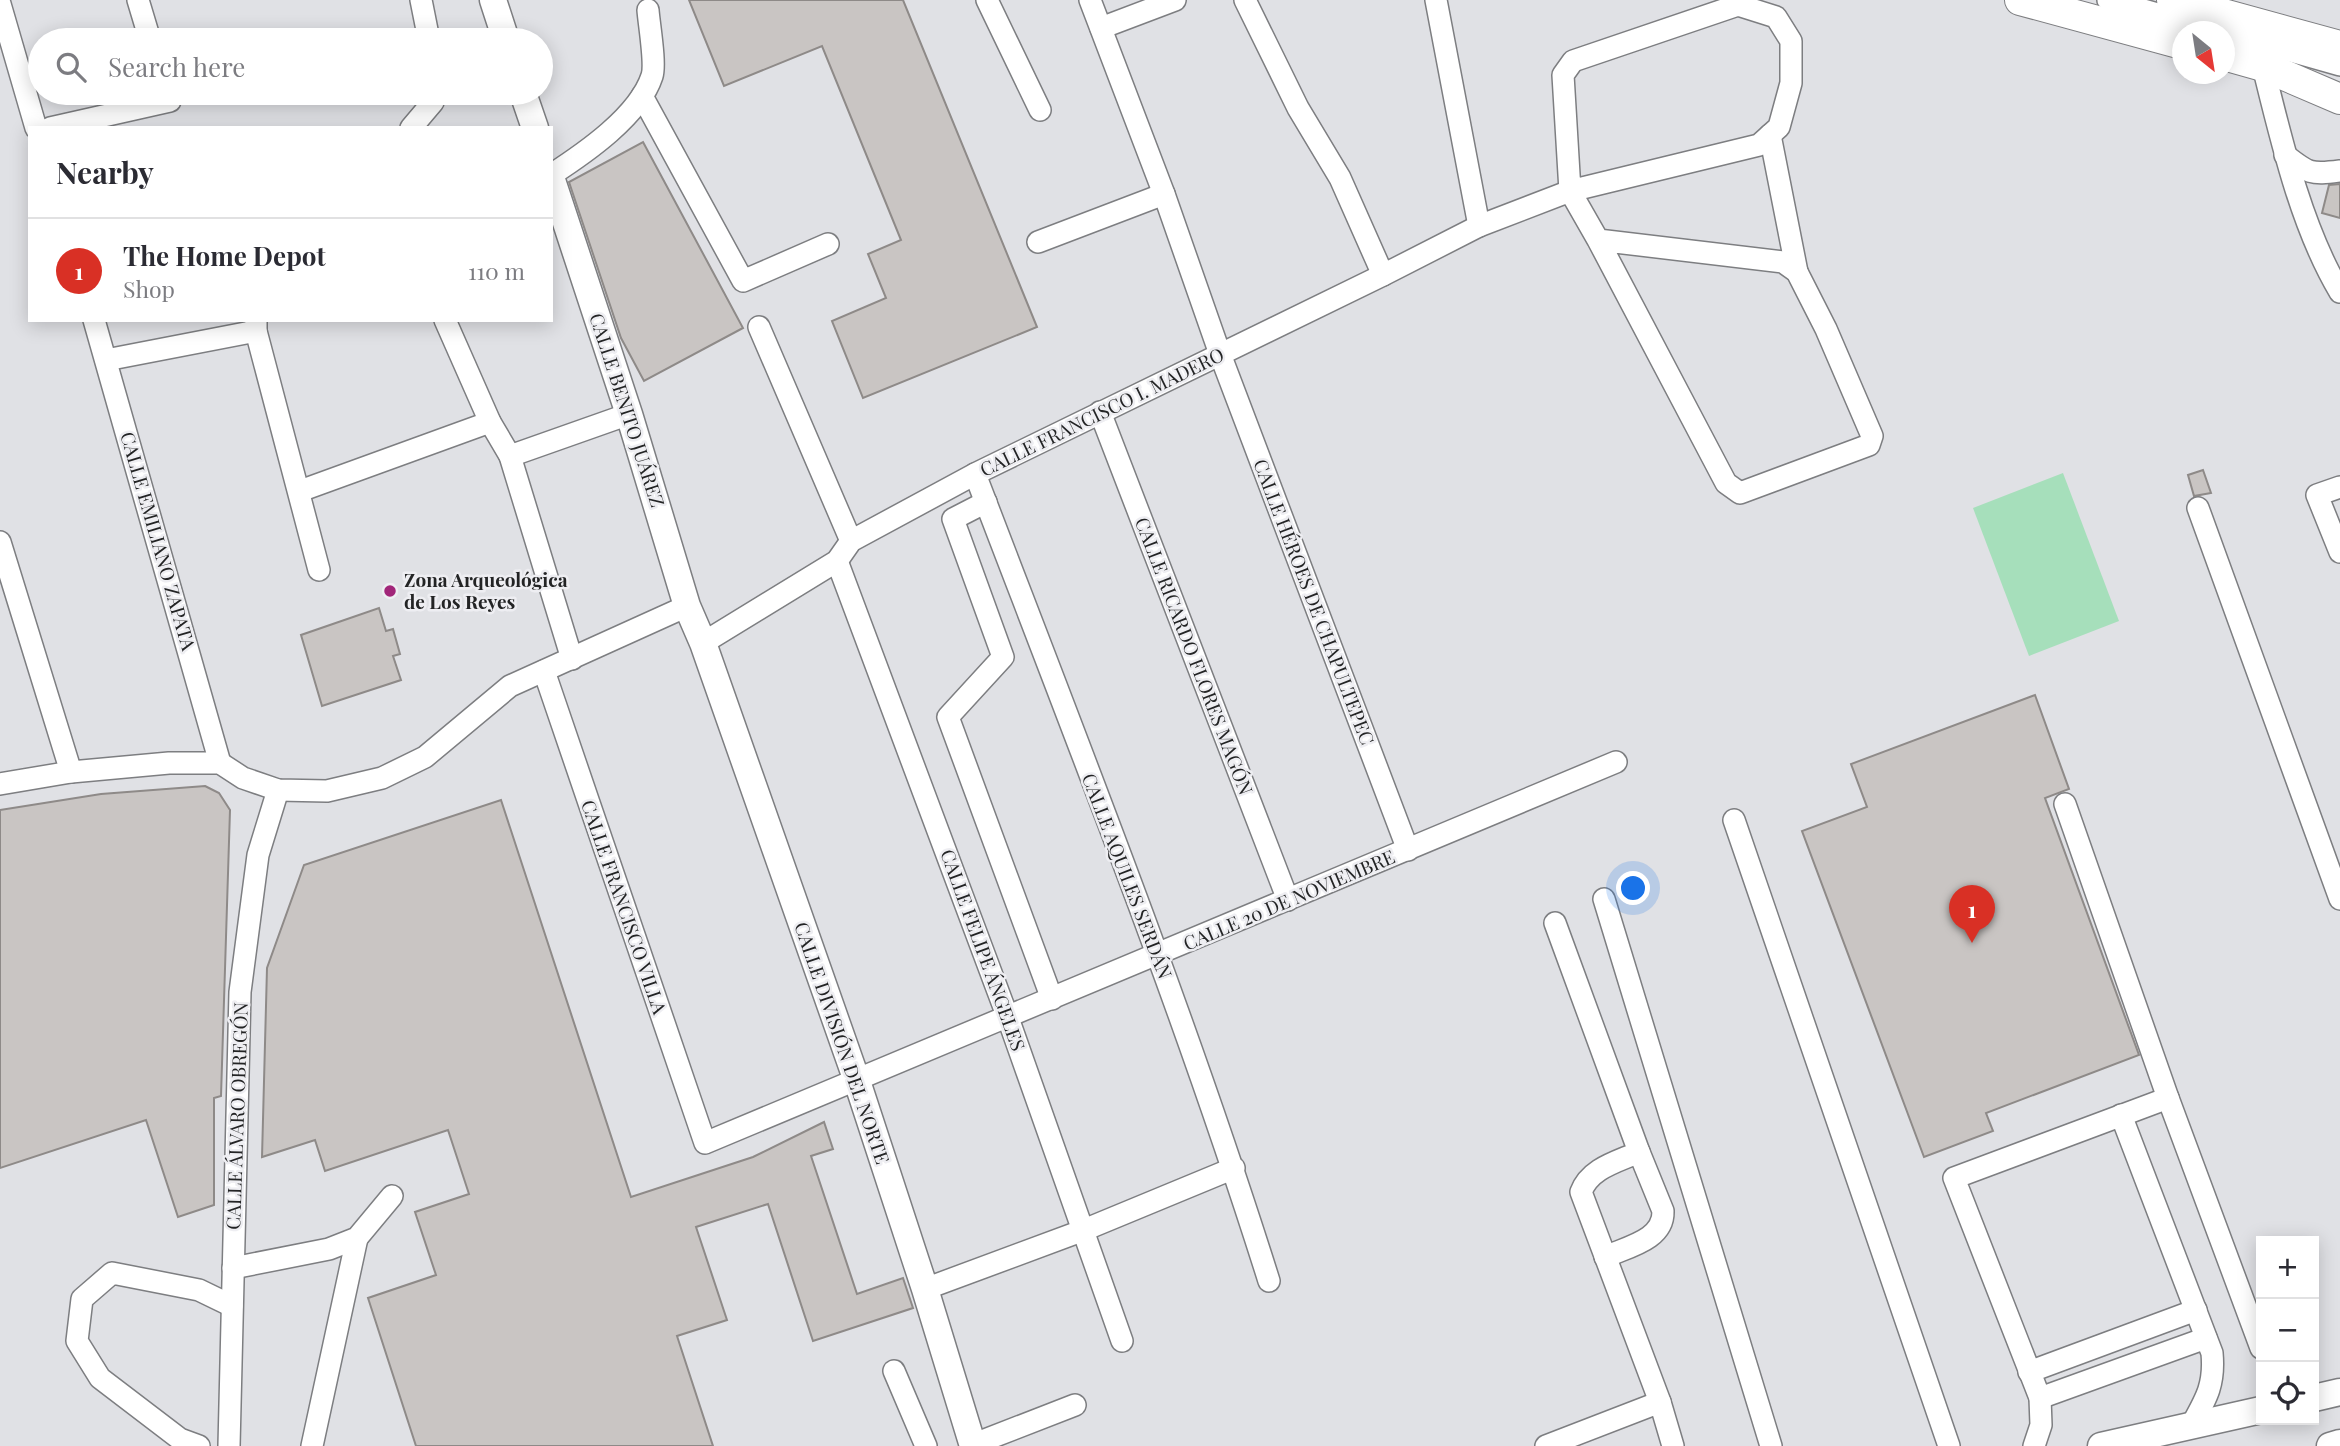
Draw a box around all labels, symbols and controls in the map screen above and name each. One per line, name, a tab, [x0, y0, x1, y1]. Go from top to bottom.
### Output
north arrow	[2172, 21, 2235, 84]
search box	[28, 28, 553, 105]
icon: search	[52, 48, 90, 86]
text: Search here	[108, 49, 245, 84]
text: Nearby	[56, 152, 154, 192]
text: The Home Depot	[123, 238, 326, 273]
text: 1	[75, 255, 83, 286]
text: 110 m	[468, 255, 525, 286]
text: Shop	[123, 273, 175, 304]
street label: CALLE BENITO JUÁREZ	[584, 309, 672, 510]
street label: CALLE FRANCISCO I. MADERO	[975, 341, 1228, 482]
street label: CALLE EMILIANO ZAPATA	[115, 428, 203, 654]
street label: CALLE HÉROES DE CHAPULTEPEC	[1248, 455, 1382, 748]
street label: CALLE RICARDO FLORES MAGÓN	[1130, 513, 1260, 798]
place label: Zona Arqueológica de Los Reyes	[404, 566, 568, 614]
marker: Zona Arqueológica de Los Reyes	[382, 583, 398, 599]
street label: CALLE AQUILES SERDÁN	[1077, 769, 1179, 982]
street label: CALLE FRANCISCO VILLA	[576, 796, 674, 1018]
street label: CALLE 20 DE NOVIEMBRE	[1179, 843, 1398, 956]
street label: CALLE FELIPE ÁNGELES	[935, 845, 1033, 1054]
your location	[1616, 871, 1650, 905]
pin: 1	[1949, 885, 1995, 943]
street label: CALLE DIVISIÓN DEL NORTE	[789, 918, 897, 1167]
street label: CALLE ÁLVARO OBREGÓN	[219, 1002, 253, 1230]
map controls	[2256, 1236, 2319, 1425]
button: +	[2256, 1236, 2319, 1299]
button: −	[2256, 1299, 2319, 1362]
button: locate	[2256, 1362, 2319, 1425]

